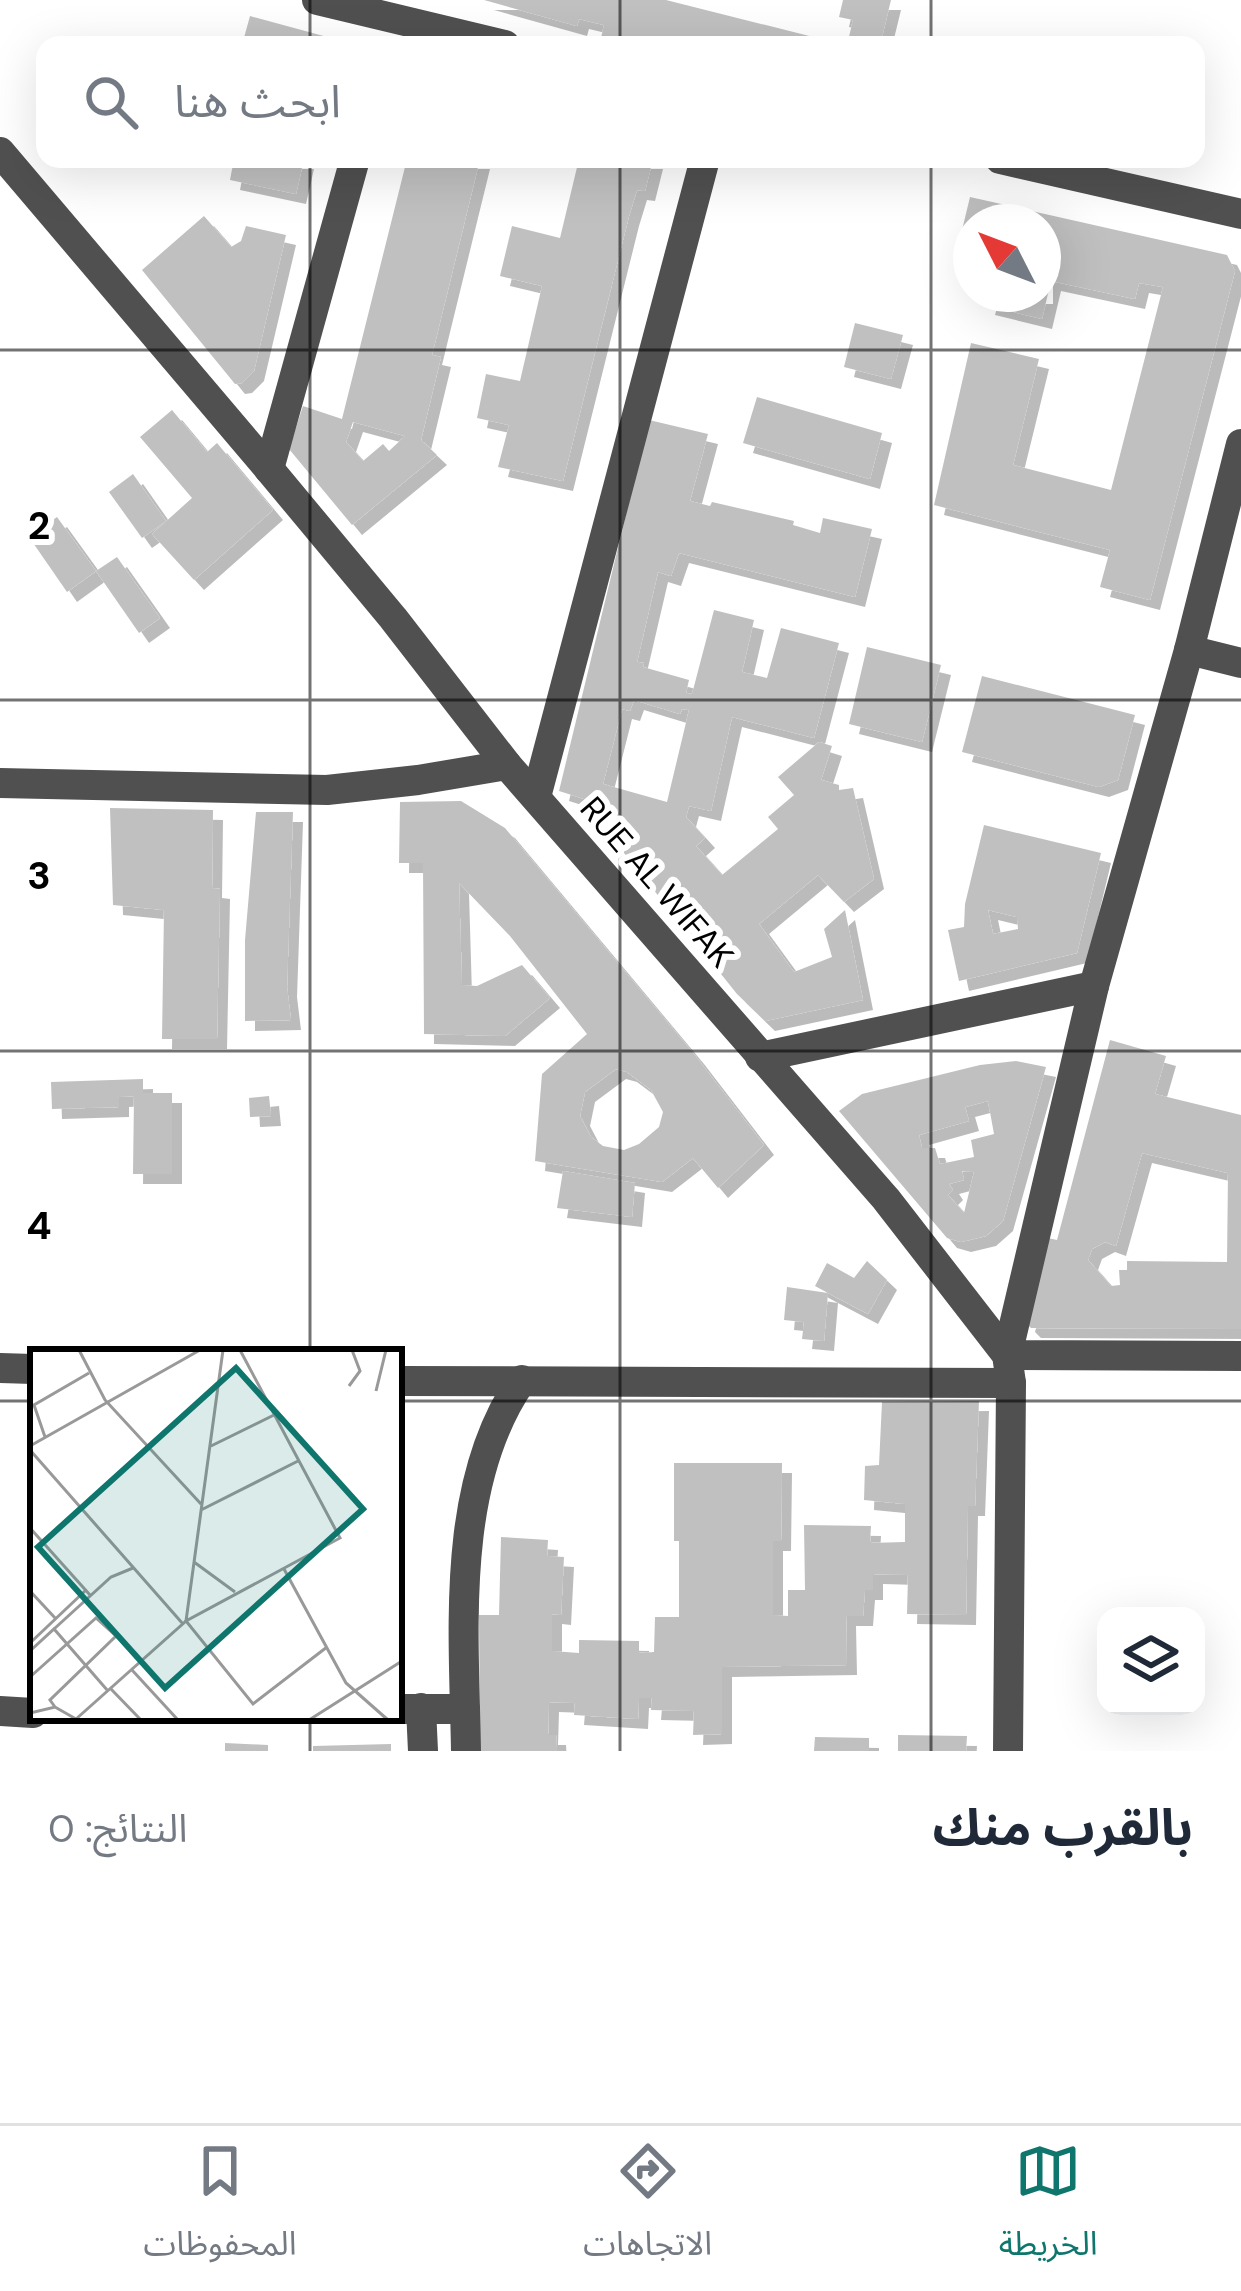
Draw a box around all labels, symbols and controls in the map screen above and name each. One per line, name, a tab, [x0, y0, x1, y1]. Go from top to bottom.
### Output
search box	[36, 36, 1205, 168]
icon: search	[78, 69, 144, 135]
text: ابحث هنا	[174, 72, 341, 131]
north arrow	[953, 204, 1061, 312]
text: 2	[28, 500, 50, 551]
street label: RUE AL WIFAK	[571, 788, 743, 976]
text: 3	[27, 850, 51, 901]
text: 4	[26, 1200, 52, 1251]
inset map	[30, 1349, 402, 1721]
map controls	[1097, 1607, 1205, 1715]
button: layers	[1097, 1607, 1205, 1715]
text: بالقرب منك	[932, 1794, 1193, 1861]
text: النتائج: 0	[48, 1803, 187, 1854]
tab: المحفوظات	[143, 2138, 297, 2279]
tab: الاتجاهات	[583, 2138, 712, 2279]
tab: الخريطة	[999, 2138, 1098, 2279]

